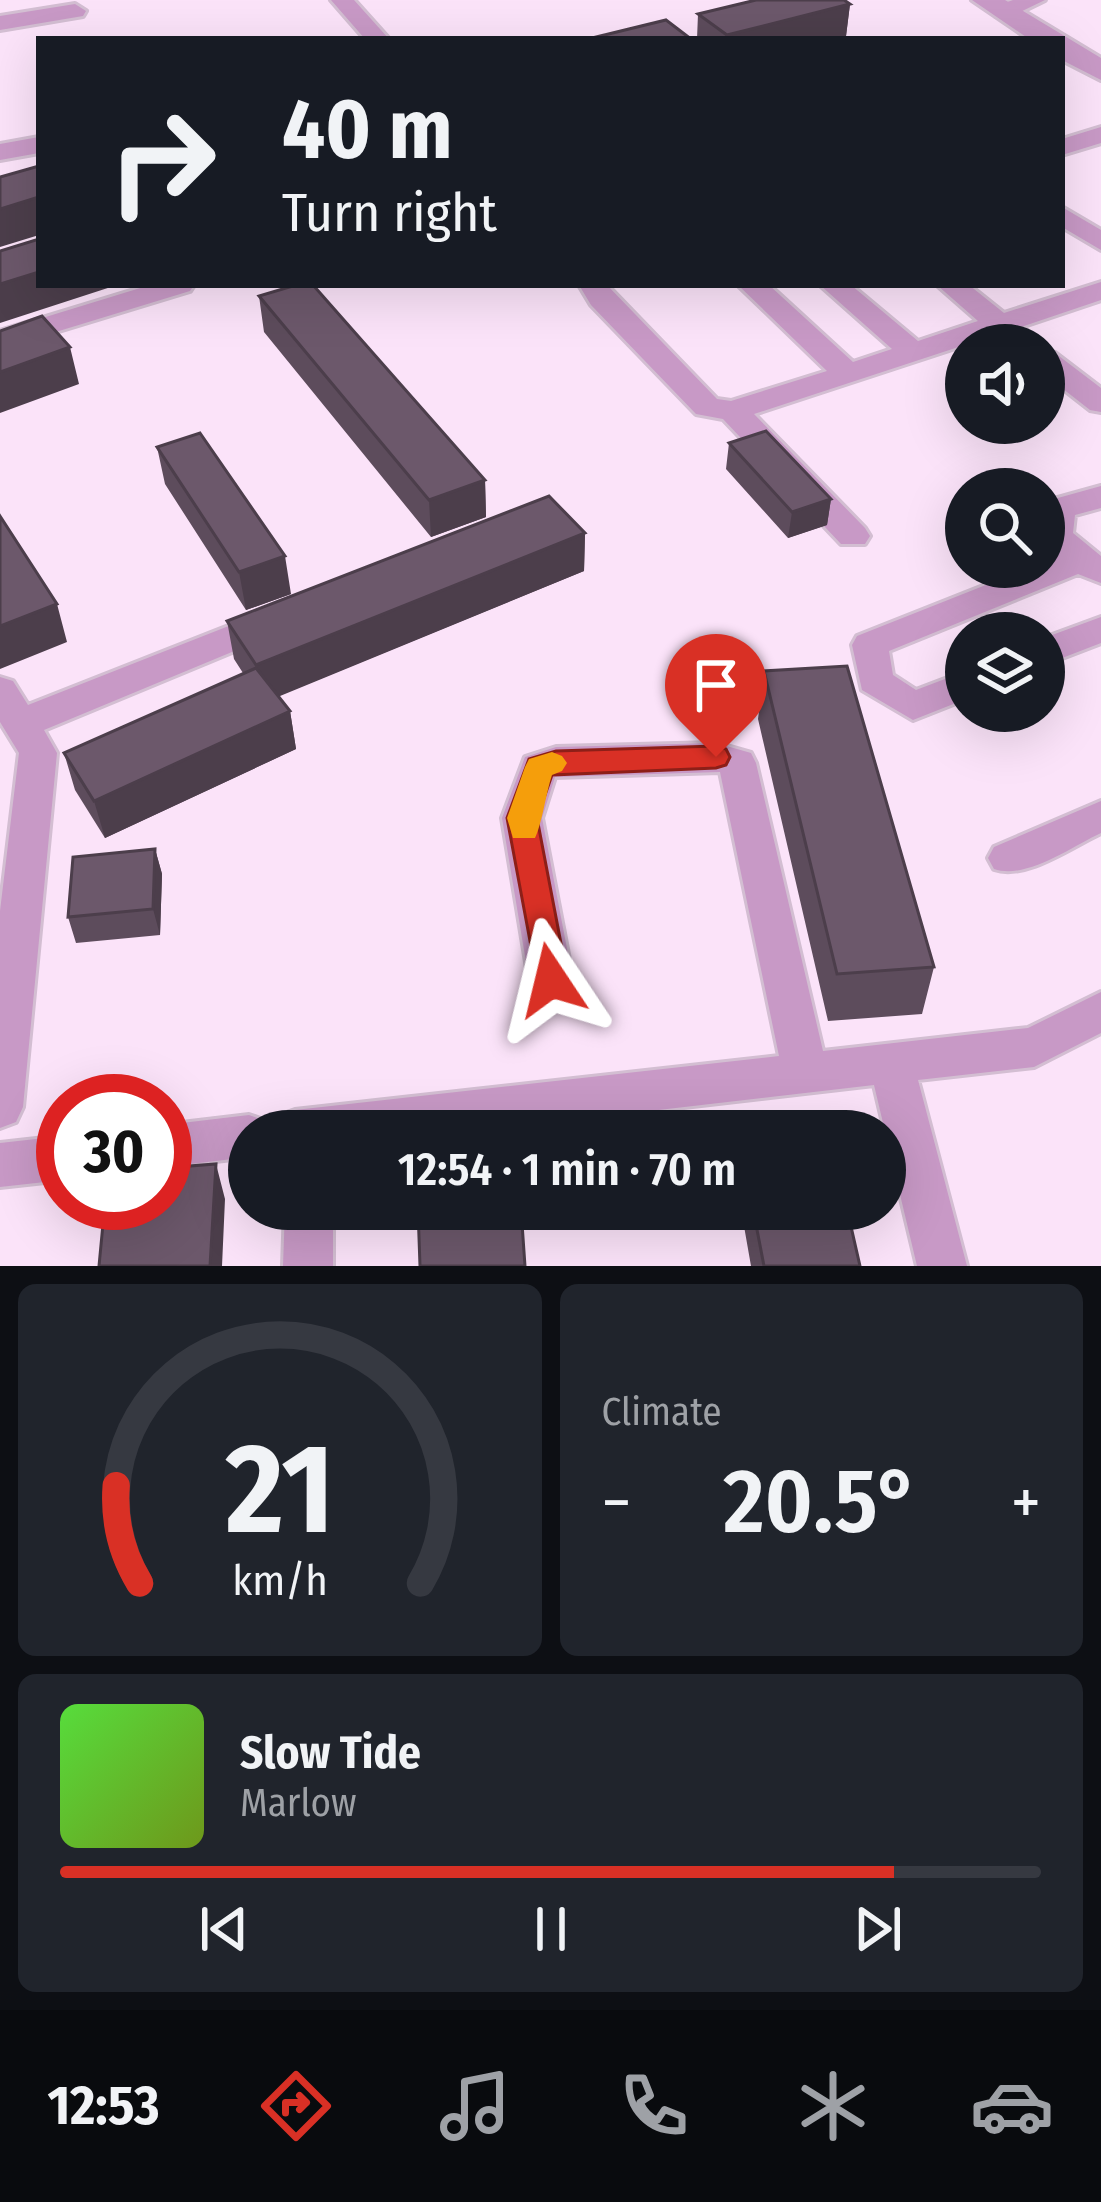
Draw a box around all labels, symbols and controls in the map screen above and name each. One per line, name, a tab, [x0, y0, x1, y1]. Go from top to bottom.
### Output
text: 40 m	[282, 79, 453, 180]
icon: right	[84, 84, 240, 240]
text: Turn right	[282, 181, 497, 245]
map controls	[945, 324, 1065, 732]
button: sound	[945, 324, 1065, 444]
button: search	[945, 468, 1065, 588]
button: layers	[945, 612, 1065, 732]
pin	[665, 634, 767, 757]
icon: arrive	[683, 652, 749, 718]
position arrow	[488, 917, 614, 1043]
speed limit sign: 30	[36, 1074, 192, 1230]
text: 12:54 · 1 min · 70 m	[398, 1143, 736, 1197]
text: Climate	[602, 1389, 722, 1435]
text: 21	[225, 1415, 334, 1565]
text: 20.5°	[723, 1448, 919, 1556]
text: −	[602, 1463, 631, 1542]
text: +	[1011, 1463, 1041, 1542]
text: km/h	[232, 1555, 328, 1606]
text: Slow Tide	[240, 1726, 421, 1780]
text: Marlow	[240, 1780, 357, 1826]
icon: previous	[191, 1896, 257, 1962]
icon: pause	[518, 1896, 584, 1962]
icon: next	[845, 1896, 911, 1962]
icon: directions	[254, 2064, 338, 2148]
icon: music	[433, 2064, 517, 2148]
icon: phone	[612, 2064, 696, 2148]
icon: climate	[791, 2064, 875, 2148]
icon: car	[970, 2064, 1054, 2148]
text: 12:53	[47, 2074, 160, 2138]

